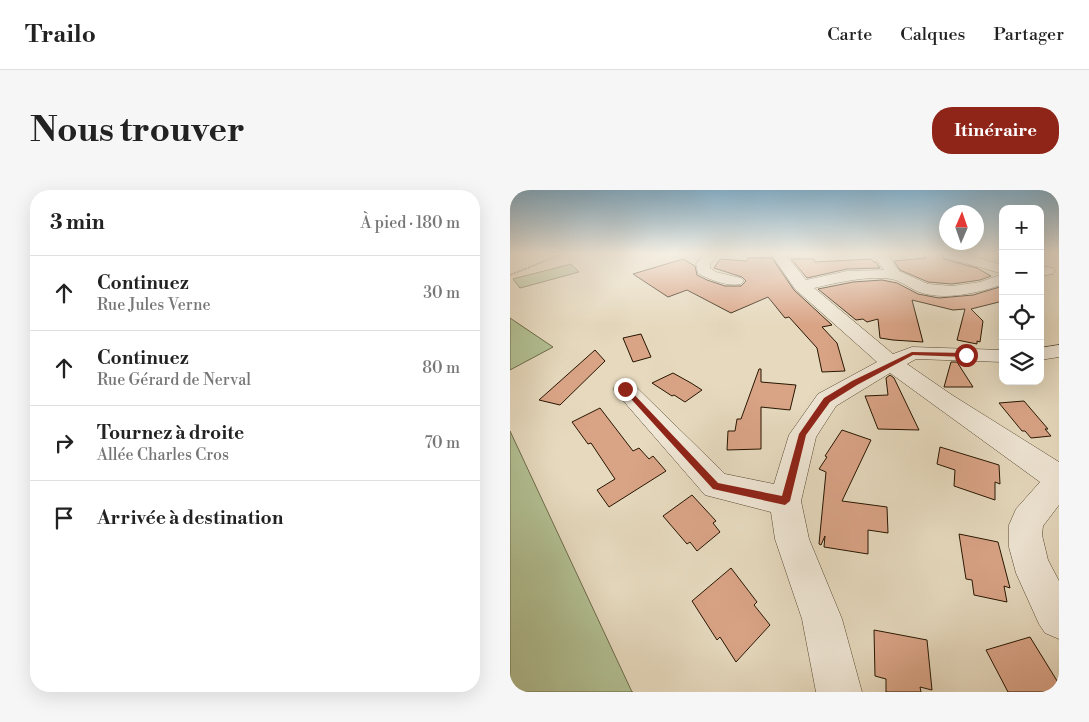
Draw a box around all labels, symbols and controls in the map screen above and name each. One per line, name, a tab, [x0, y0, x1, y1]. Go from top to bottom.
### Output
text: Trailo	[25, 20, 96, 50]
text: Carte	[827, 23, 872, 46]
text: Calques	[900, 23, 965, 46]
text: Partager	[993, 23, 1064, 46]
button: Itinéraire	[932, 107, 1059, 154]
text: Nous trouver	[30, 109, 245, 152]
north arrow	[939, 205, 984, 250]
map controls	[999, 205, 1044, 385]
button: +	[999, 205, 1044, 250]
text: 3 min	[50, 210, 105, 236]
text: À pied · 180 m	[360, 213, 460, 233]
button: −	[999, 250, 1044, 295]
text: Continuez	[97, 271, 189, 295]
icon: ahead	[50, 279, 78, 307]
text: 30 m	[423, 283, 460, 303]
text: Rue Jules Verne	[97, 295, 211, 315]
button: locate	[999, 295, 1044, 340]
button: layers	[999, 340, 1044, 385]
route start	[955, 344, 978, 367]
text: Continuez	[97, 346, 189, 370]
icon: ahead	[50, 354, 78, 382]
text: 80 m	[422, 358, 460, 378]
text: Rue Gérard de Nerval	[97, 370, 251, 390]
route end	[614, 378, 637, 401]
text: Tournez à droite	[97, 421, 244, 445]
icon: right	[50, 429, 78, 457]
text: 70 m	[424, 433, 460, 453]
text: Allée Charles Cros	[97, 445, 229, 465]
icon: arrive	[50, 504, 78, 532]
text: Arrivée à destination	[97, 506, 283, 530]

